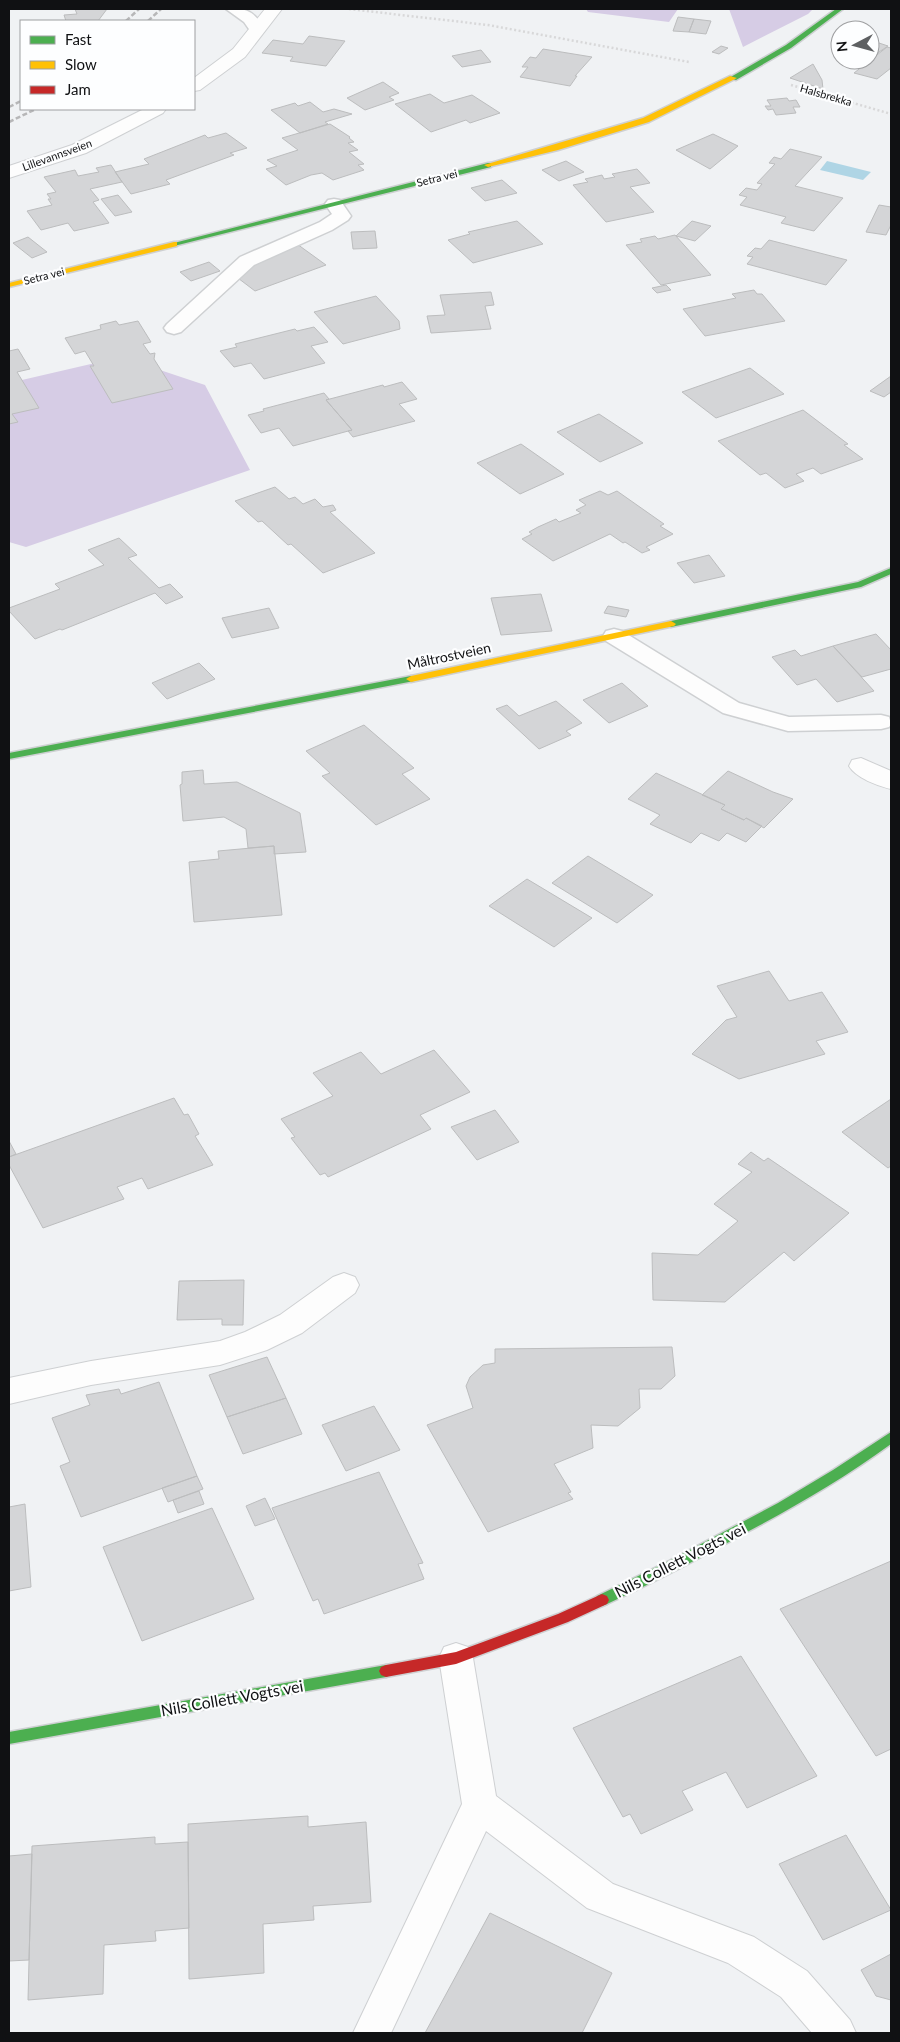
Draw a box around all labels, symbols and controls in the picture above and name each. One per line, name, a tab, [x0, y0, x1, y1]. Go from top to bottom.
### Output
legend	[20, 20, 195, 110]
north arrow	[830, 20, 880, 70]
text: Fast	[65, 30, 92, 48]
text: N	[833, 40, 851, 53]
text: Slow	[65, 55, 97, 73]
text: Jam	[65, 80, 91, 98]
street label: Halsbrekka	[799, 81, 854, 108]
street label: Lillevannsveien	[20, 136, 93, 173]
street label: Setra vei	[415, 166, 459, 189]
street label: Setra vei	[22, 264, 66, 287]
street label: Måltrostveien	[406, 638, 492, 673]
street label: Nils Collett Vogts vei	[611, 1518, 748, 1601]
street label: Nils Collett Vogts vei	[159, 1676, 305, 1719]

